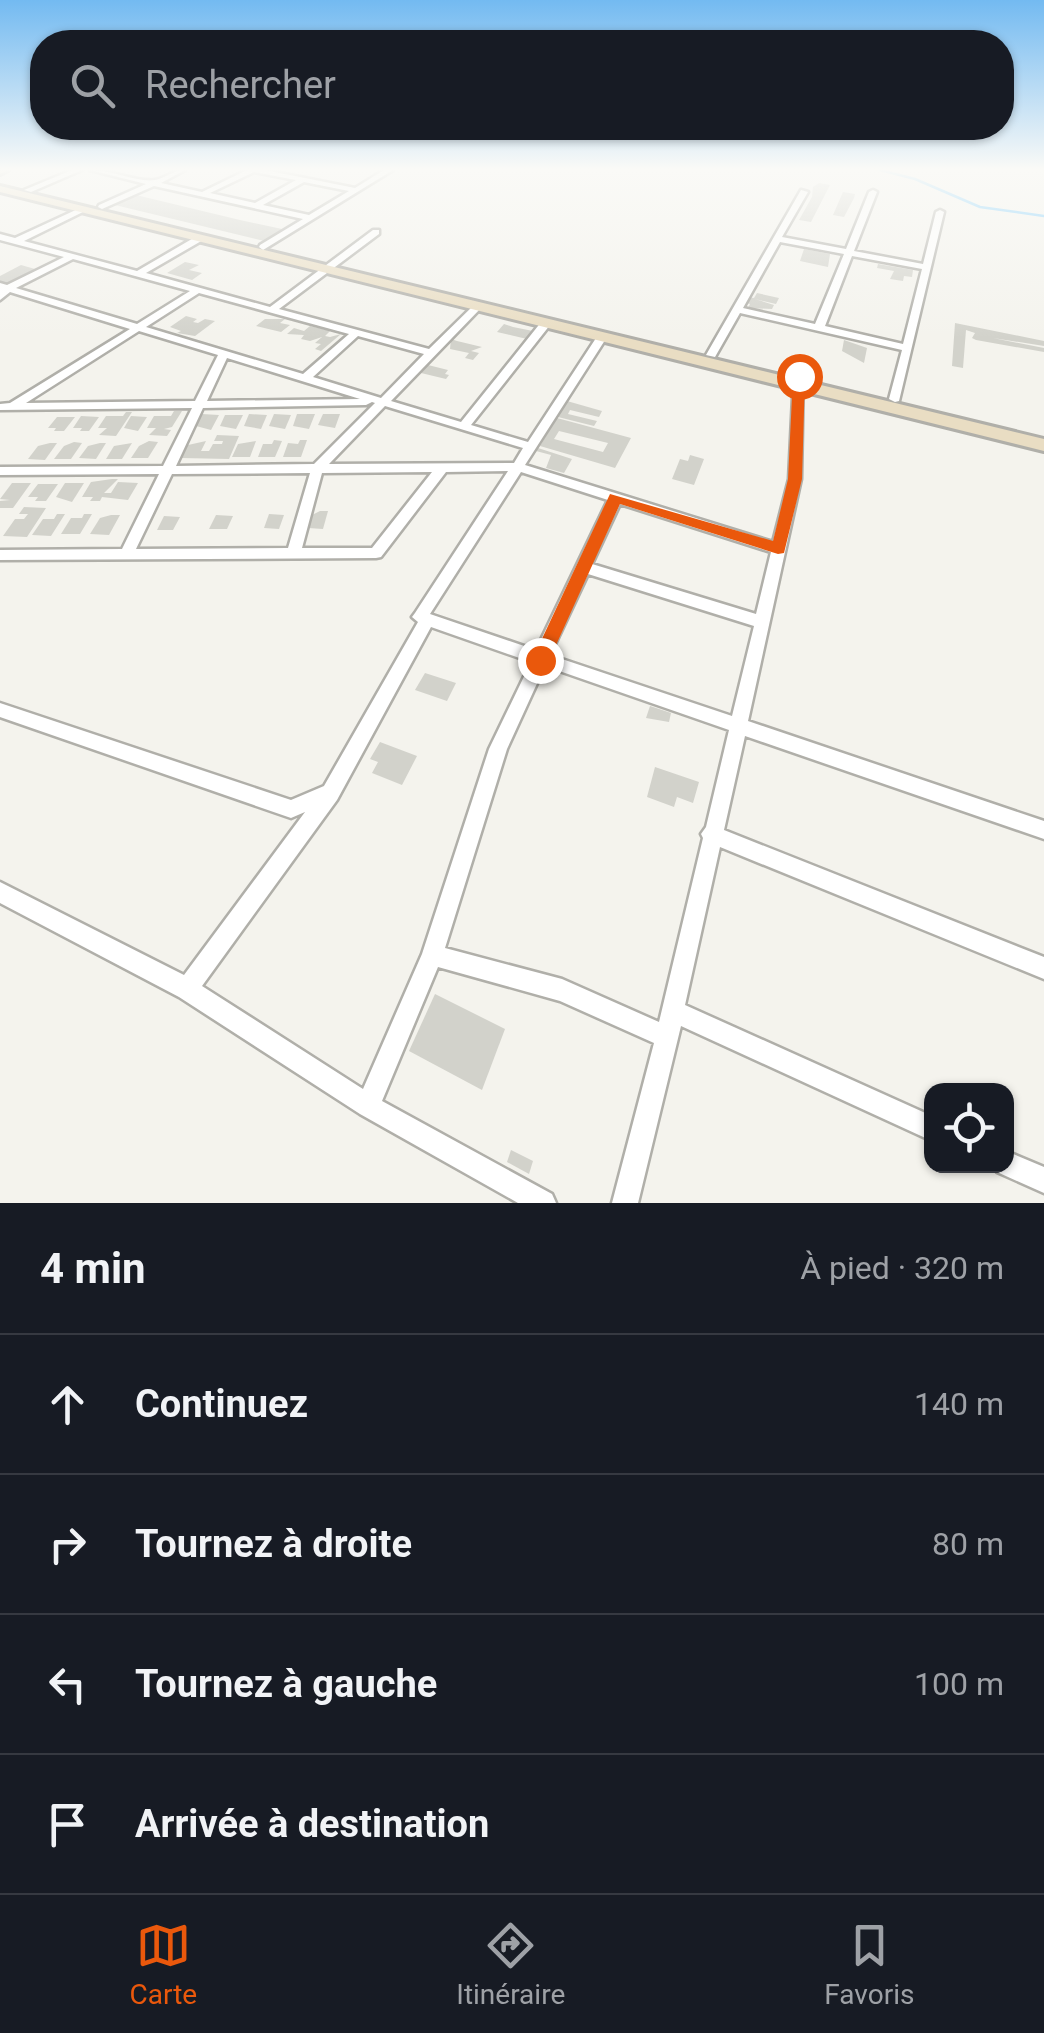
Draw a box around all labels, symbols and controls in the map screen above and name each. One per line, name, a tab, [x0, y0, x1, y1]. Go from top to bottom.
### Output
search box	[30, 30, 1014, 140]
icon: search	[65, 58, 120, 113]
text: Rechercher	[145, 63, 336, 107]
route start	[777, 354, 823, 400]
route end	[518, 638, 564, 684]
map controls	[924, 1083, 1014, 1173]
button: locate	[924, 1083, 1014, 1173]
text: 4 min	[40, 1244, 146, 1293]
text: À pied · 320 m	[800, 1249, 1004, 1287]
icon: ahead	[40, 1377, 95, 1432]
text: Continuez	[135, 1382, 308, 1426]
text: 140 m	[914, 1385, 1004, 1423]
icon: right	[40, 1517, 95, 1572]
text: Tournez à droite	[135, 1522, 412, 1566]
text: 80 m	[932, 1525, 1004, 1563]
icon: left	[40, 1657, 95, 1712]
text: Tournez à gauche	[135, 1662, 437, 1706]
text: 100 m	[914, 1665, 1004, 1703]
icon: arrive	[40, 1797, 95, 1852]
text: Arrivée à destination	[135, 1802, 489, 1846]
tab: Carte	[130, 1918, 197, 2011]
tab: Itinéraire	[456, 1918, 565, 2011]
tab: Favoris	[824, 1918, 914, 2011]

